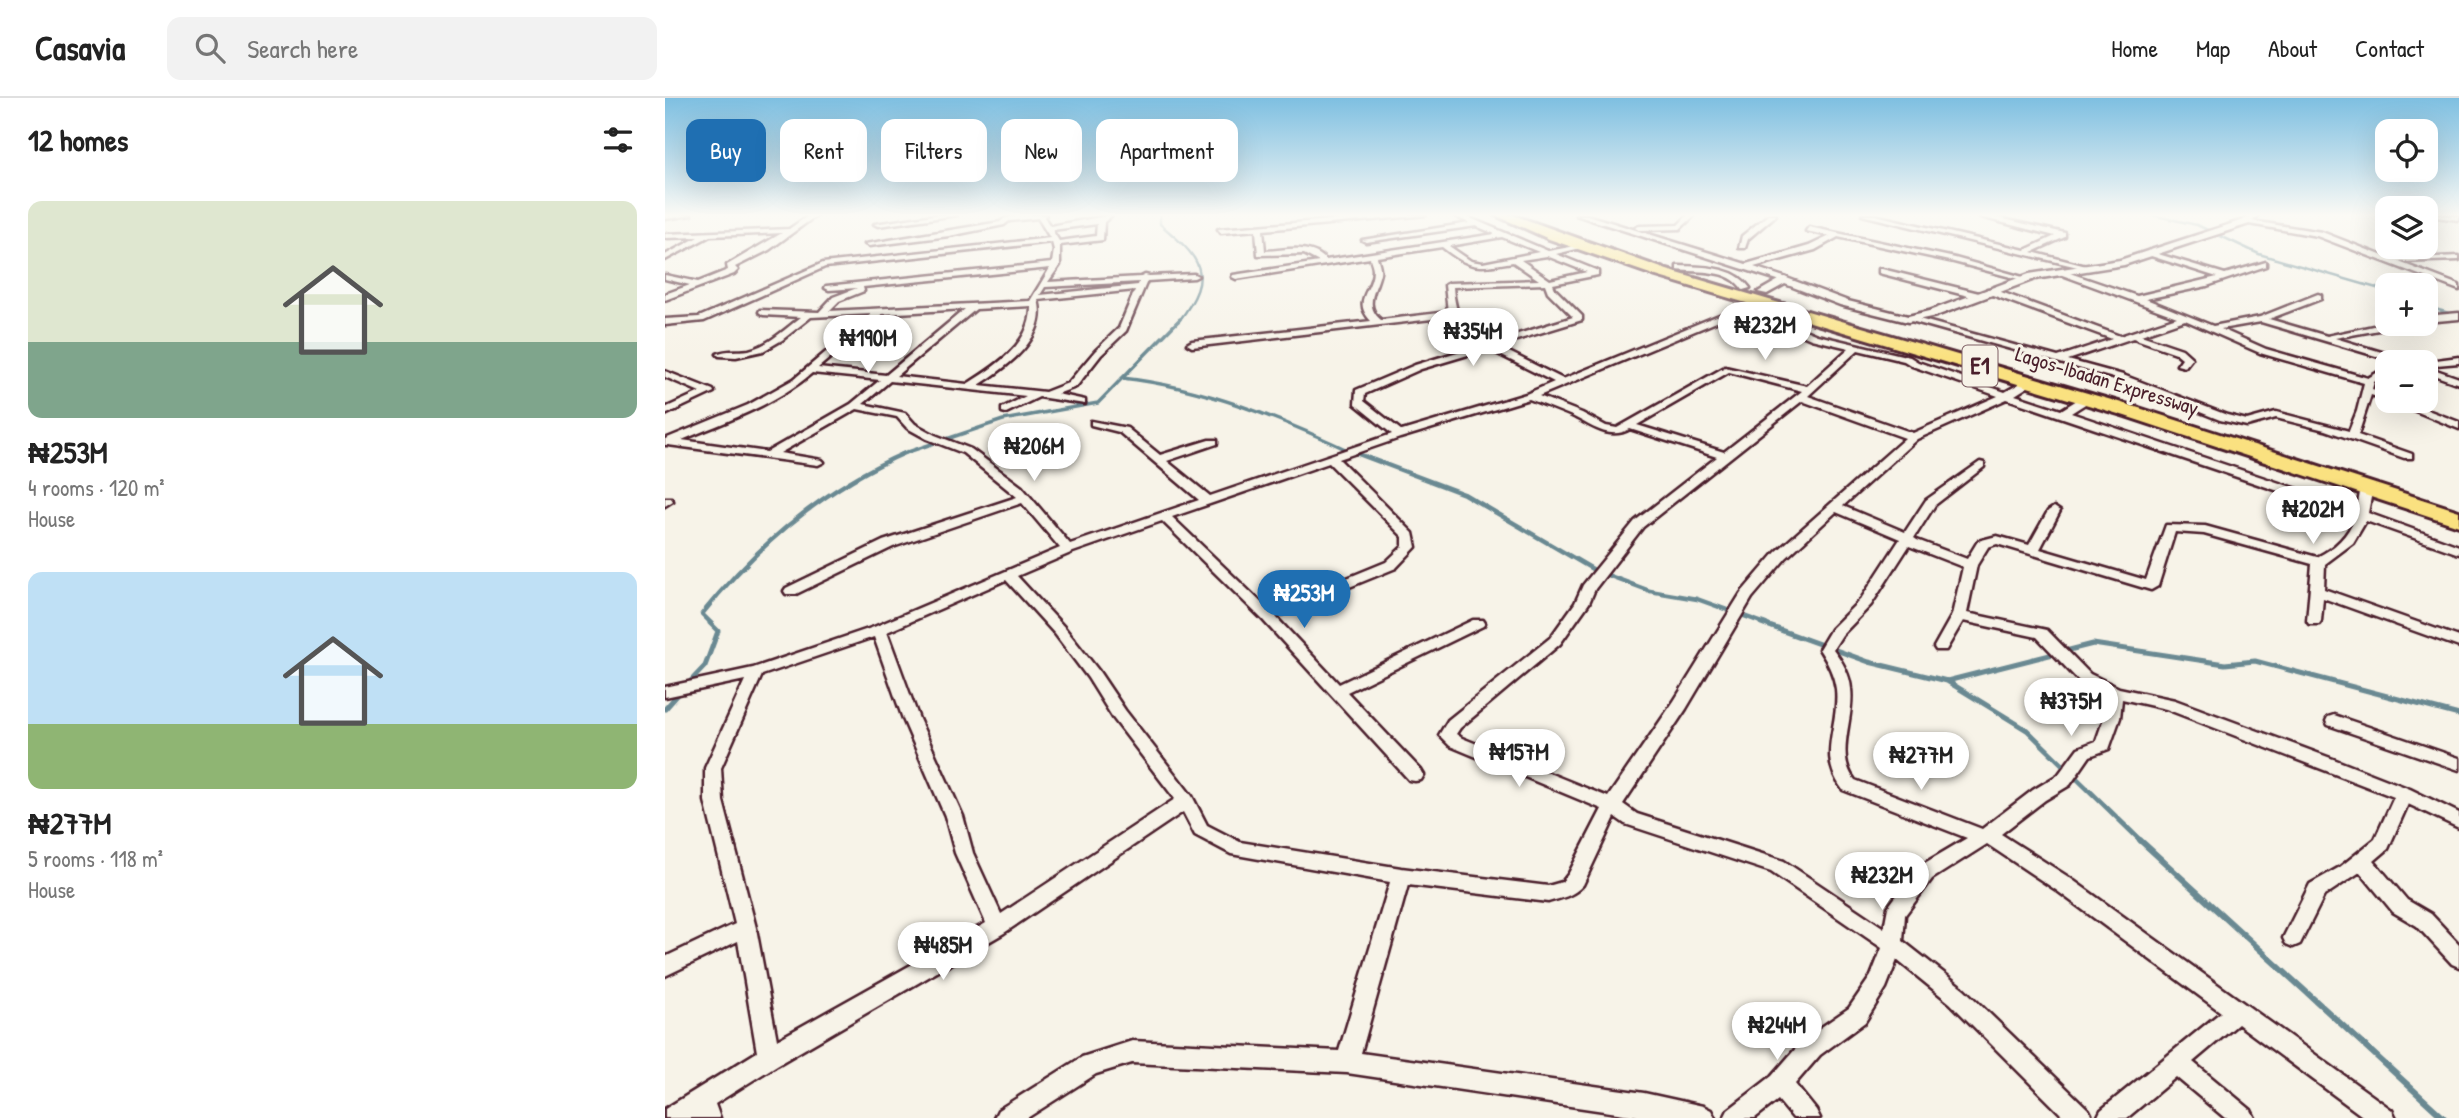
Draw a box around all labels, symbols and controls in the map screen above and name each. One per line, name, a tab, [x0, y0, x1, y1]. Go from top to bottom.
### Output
search box	[167, 17, 657, 80]
text: Casavia	[35, 26, 125, 70]
icon: search	[191, 29, 229, 67]
text: Search here	[247, 31, 358, 66]
text: Home	[2111, 32, 2158, 64]
text: Map	[2196, 32, 2230, 64]
text: About	[2268, 32, 2317, 64]
text: Contact	[2355, 32, 2424, 64]
chip: Buy	[686, 119, 766, 182]
chip: Rent	[780, 119, 867, 182]
chip: Filters	[881, 119, 987, 182]
chip: New	[1001, 119, 1082, 182]
chip: Apartment	[1096, 119, 1238, 182]
map controls	[2375, 119, 2438, 413]
button: locate	[2375, 119, 2438, 182]
text: 12 homes	[28, 120, 128, 160]
icon: filters	[599, 121, 637, 159]
button: layers	[2375, 196, 2438, 259]
icon: home	[270, 247, 396, 373]
button: +	[2375, 273, 2438, 336]
pin: ₦232M	[1716, 302, 1814, 362]
pin: ₦354M	[1424, 308, 1522, 368]
text: ₦232M	[1734, 309, 1796, 340]
text: ₦354M	[1444, 315, 1502, 346]
pin: ₦190M	[819, 316, 917, 375]
text: ₦190M	[839, 322, 897, 353]
street label: Lagos-Ibadan Expressway	[2012, 339, 2202, 422]
road number: E1	[1963, 345, 1997, 386]
button: −	[2375, 350, 2438, 413]
pin: ₦206M	[985, 424, 1083, 483]
text: ₦206M	[1004, 430, 1064, 461]
text: ₦253M	[28, 432, 108, 472]
text: 4 rooms · 120 m²	[28, 472, 165, 503]
pin: ₦202M	[2264, 486, 2362, 546]
text: ₦202M	[2282, 493, 2344, 524]
text: House	[28, 503, 75, 534]
pin: ₦253M	[1255, 570, 1353, 630]
text: ₦253M	[1273, 577, 1335, 608]
icon: home	[270, 618, 396, 744]
pin: ₦375M	[2022, 678, 2120, 738]
text: ₦375M	[2040, 685, 2102, 716]
pin: ₦157M	[1470, 730, 1568, 789]
pin: ₦277M	[1872, 732, 1970, 792]
text: ₦157M	[1489, 736, 1549, 767]
text: ₦277M	[1889, 739, 1953, 770]
text: ₦277M	[28, 803, 111, 843]
text: 5 rooms · 118 m²	[28, 843, 163, 874]
pin: ₦232M	[1833, 852, 1931, 912]
text: ₦232M	[1851, 859, 1913, 890]
text: House	[28, 874, 75, 905]
pin: ₦485M	[894, 922, 992, 982]
text: ₦485M	[914, 929, 972, 960]
pin: ₦244M	[1728, 1002, 1826, 1062]
text: ₦244M	[1748, 1009, 1806, 1040]

